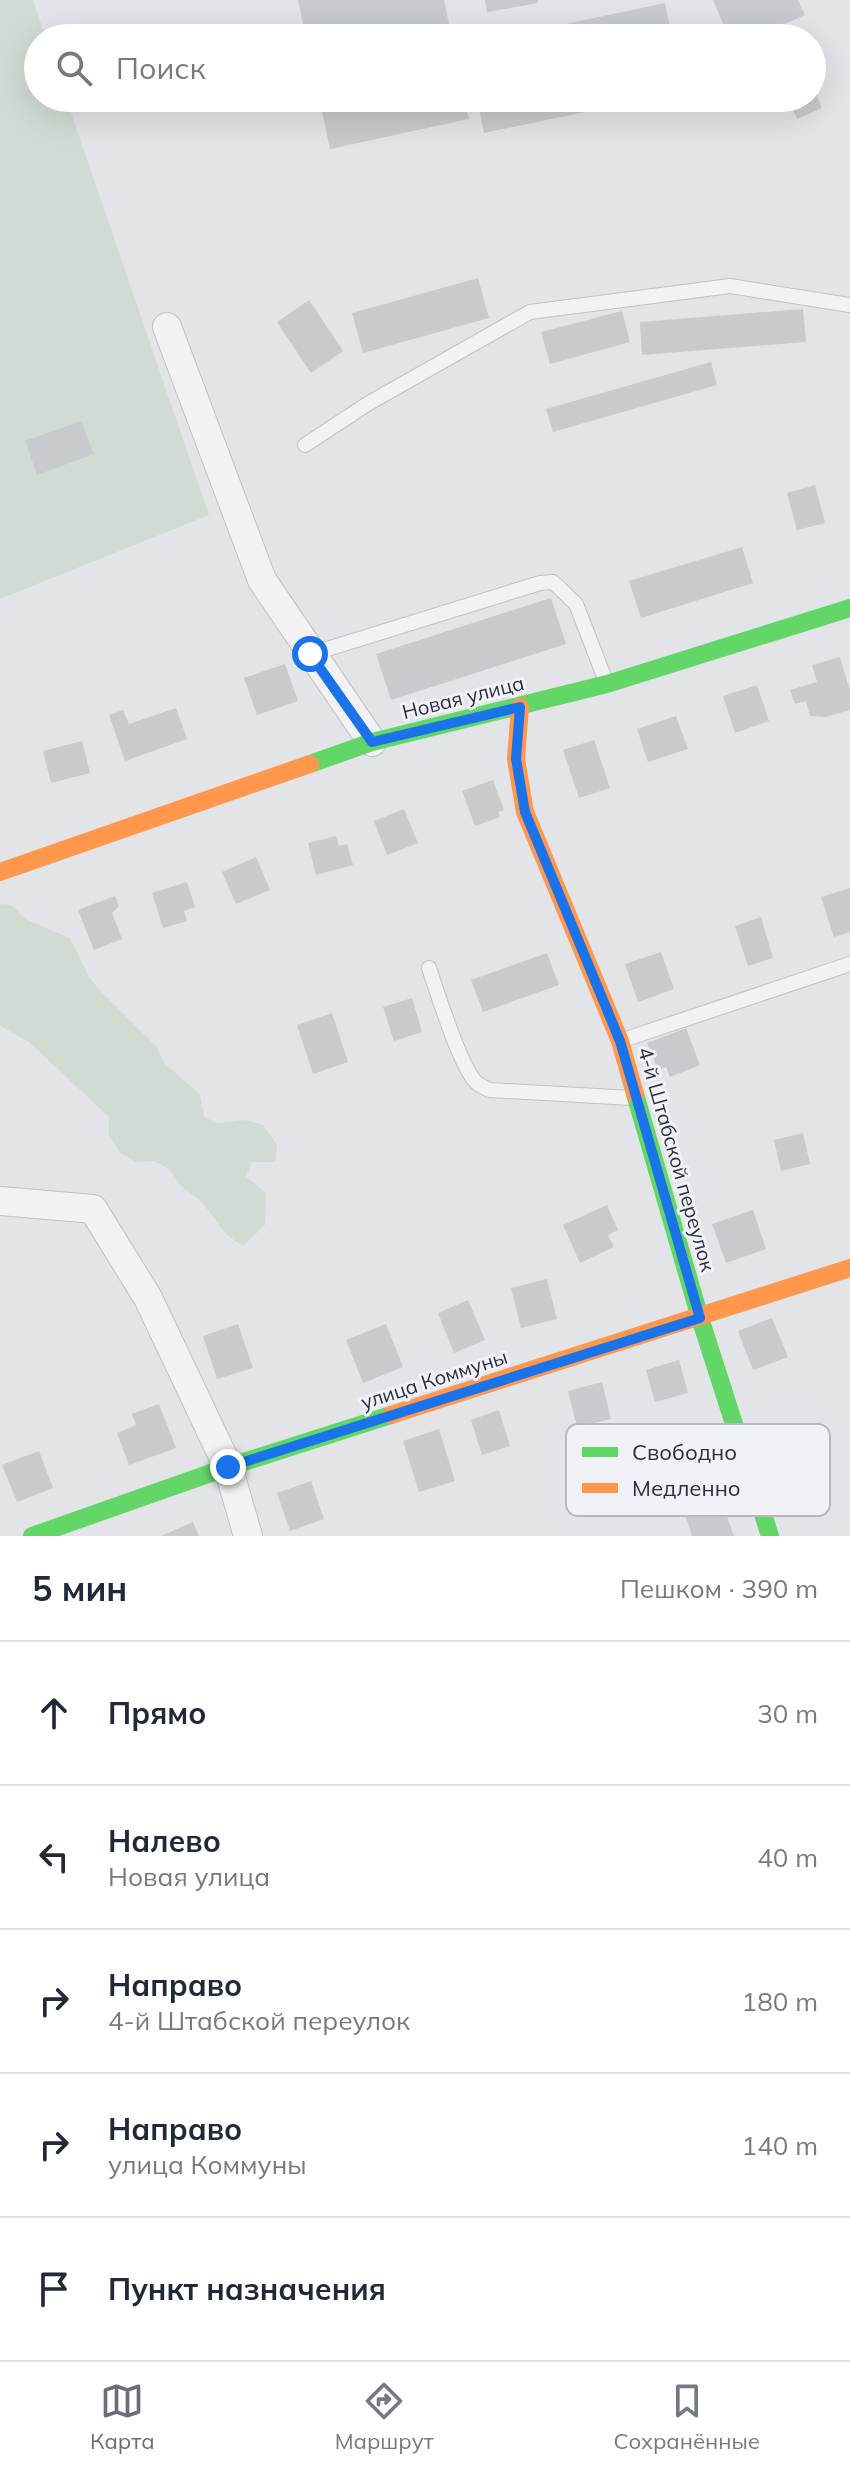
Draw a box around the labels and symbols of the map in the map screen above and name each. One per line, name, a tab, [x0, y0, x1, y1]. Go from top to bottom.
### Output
route start	[292, 636, 328, 672]
street label: Новая улица	[399, 670, 527, 724]
street label: 4-й Штабской переулок	[633, 1044, 721, 1274]
street label: улица Коммуны	[358, 1344, 510, 1414]
legend	[566, 1424, 830, 1516]
text: Свободно	[632, 1438, 737, 1466]
route end	[210, 1449, 246, 1485]
text: Медленно	[632, 1474, 741, 1502]

